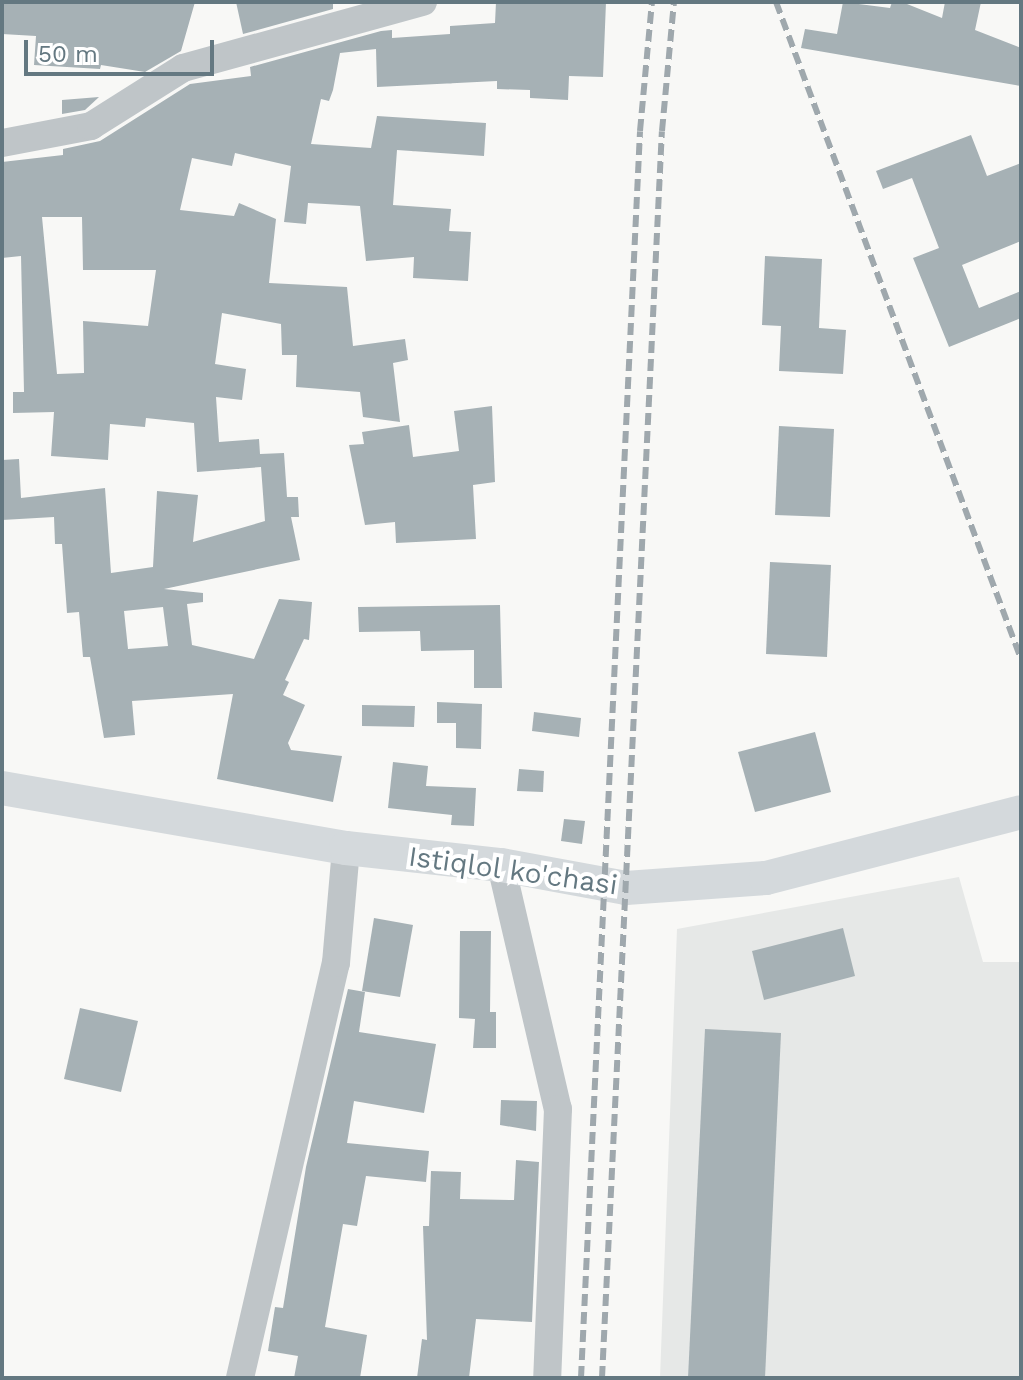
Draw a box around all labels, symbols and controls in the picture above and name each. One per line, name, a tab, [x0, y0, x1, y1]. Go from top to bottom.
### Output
scale bar	[28, 24, 218, 74]
text: 50 m	[38, 40, 98, 68]
street label: Istiqlol ko'chasi	[406, 840, 620, 902]

